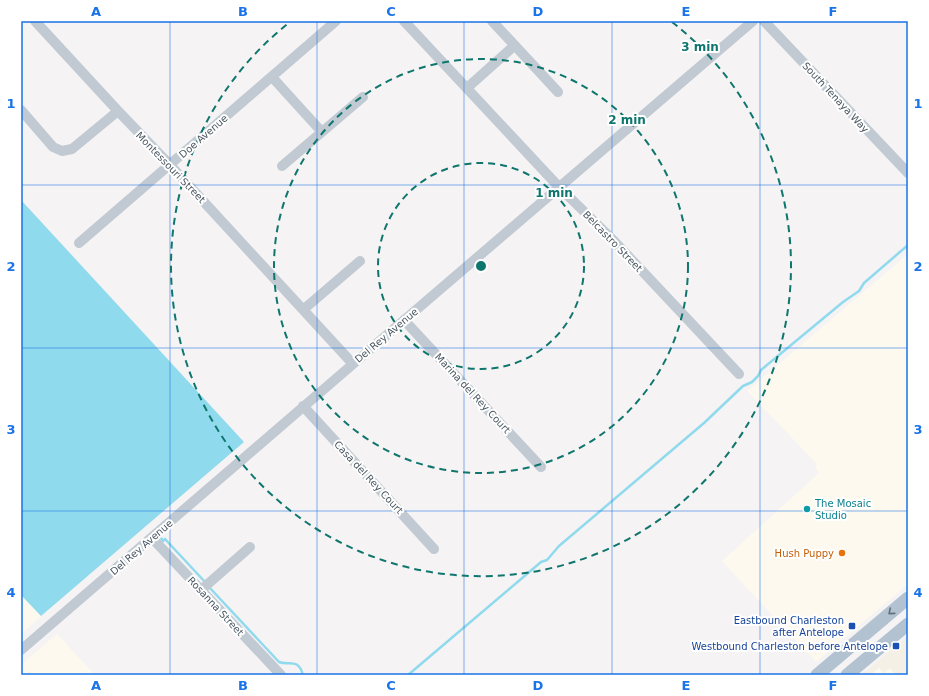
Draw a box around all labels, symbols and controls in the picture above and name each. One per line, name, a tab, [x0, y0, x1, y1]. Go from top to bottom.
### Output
text: A	[91, 4, 101, 19]
text: B	[238, 4, 248, 19]
text: C	[386, 4, 396, 19]
text: D	[533, 4, 544, 19]
text: E	[682, 4, 690, 19]
text: F	[829, 4, 837, 19]
text: 3 min	[681, 40, 719, 54]
street label: South Tenaya Way	[800, 60, 871, 135]
text: 1	[6, 96, 16, 111]
text: 1	[913, 96, 923, 111]
street label: Doe Avenue	[177, 112, 230, 160]
text: 2 min	[608, 113, 646, 127]
street label: Montessouri Street	[134, 130, 207, 205]
text: 1 min	[535, 186, 573, 200]
street label: Belcastro Street	[581, 209, 644, 274]
text: 2	[6, 259, 16, 274]
centre of rings	[474, 259, 488, 273]
text: 2	[913, 259, 923, 274]
street label: Del Rey Avenue	[353, 306, 420, 365]
street label: Marina del Rey Court	[433, 351, 513, 436]
text: 3	[6, 422, 16, 437]
text: 3	[913, 422, 923, 437]
street label: Casa del Rey Court	[332, 439, 405, 516]
place label: The Mosaic Studio	[814, 498, 871, 521]
marker: The Mosaic Studio	[802, 504, 812, 514]
street label: Del Rey Avenue	[108, 517, 175, 577]
place label: Hush Puppy	[775, 548, 834, 559]
marker: Hush Puppy	[837, 548, 847, 558]
street label: Rosanna Street	[186, 575, 246, 638]
text: 4	[6, 585, 16, 600]
text: 4	[913, 585, 923, 600]
one-way arrow	[889, 608, 896, 615]
place label: Eastbound Charleston after Antelope	[734, 615, 844, 638]
marker: Eastbound Charleston after Antelope	[847, 621, 857, 631]
place label: Westbound Charleston before Antelope	[691, 641, 888, 652]
marker: Westbound Charleston before Antelope	[891, 641, 901, 651]
text: A	[91, 678, 101, 693]
text: B	[238, 678, 248, 693]
text: C	[386, 678, 396, 693]
text: D	[533, 678, 544, 693]
text: E	[682, 678, 690, 693]
text: F	[829, 678, 837, 693]

